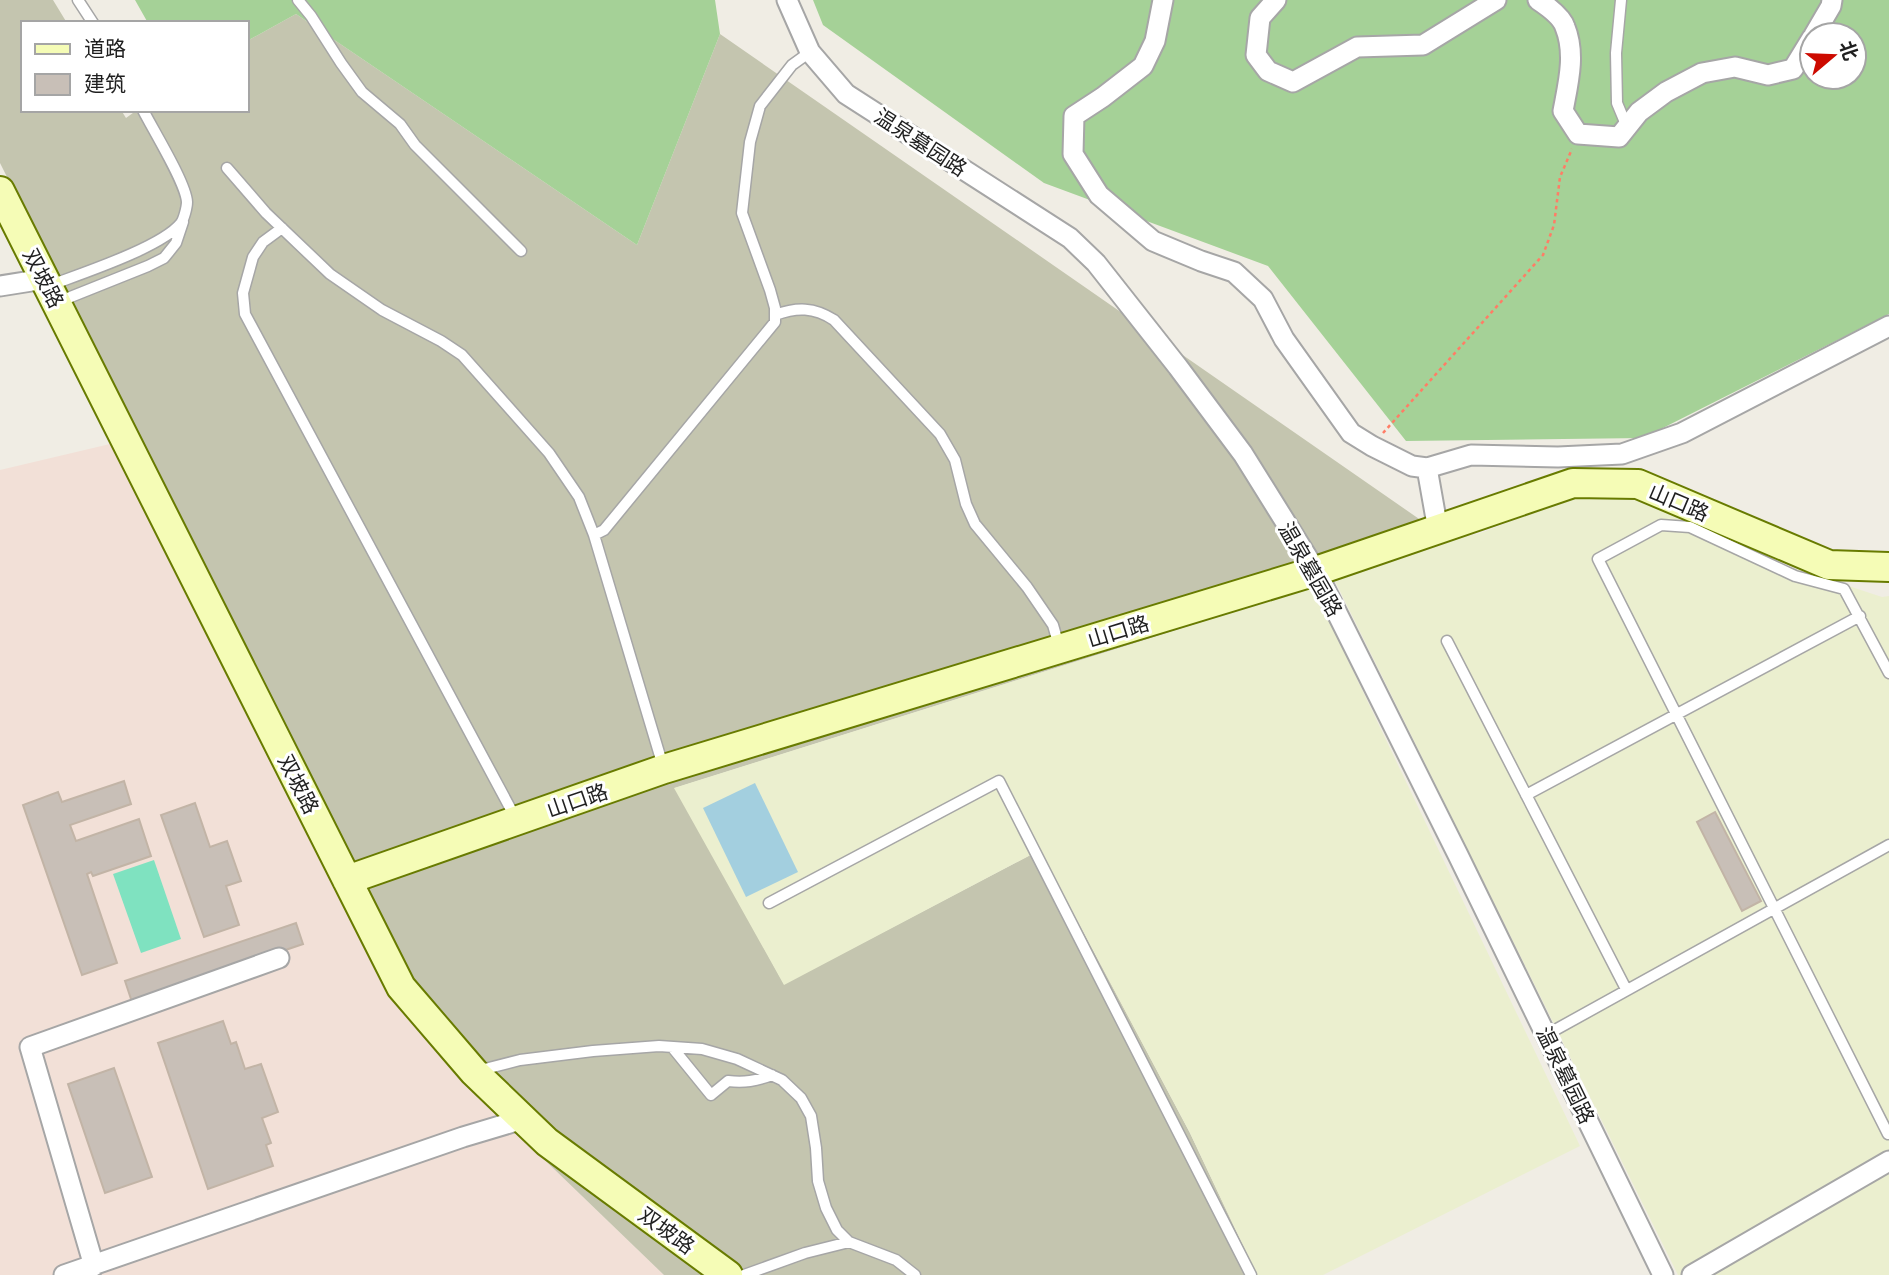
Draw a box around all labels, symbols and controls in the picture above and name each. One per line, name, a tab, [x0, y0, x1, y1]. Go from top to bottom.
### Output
legend	[21, 21, 248, 112]
north arrow	[1798, 21, 1868, 91]
text: 道路	[84, 36, 126, 60]
text: 北	[1836, 38, 1863, 63]
text: 建筑	[84, 71, 126, 95]
street label: 温泉墓园路	[870, 103, 972, 181]
street label: 双坡路	[19, 244, 69, 312]
street label: 山口路	[1645, 479, 1713, 525]
street label: 温泉墓园路	[1274, 518, 1348, 620]
street label: 山口路	[1084, 610, 1152, 652]
street label: 双坡路	[274, 750, 324, 818]
street label: 山口路	[543, 778, 611, 822]
street label: 温泉墓园路	[1532, 1023, 1600, 1127]
street label: 双坡路	[634, 1202, 700, 1258]

